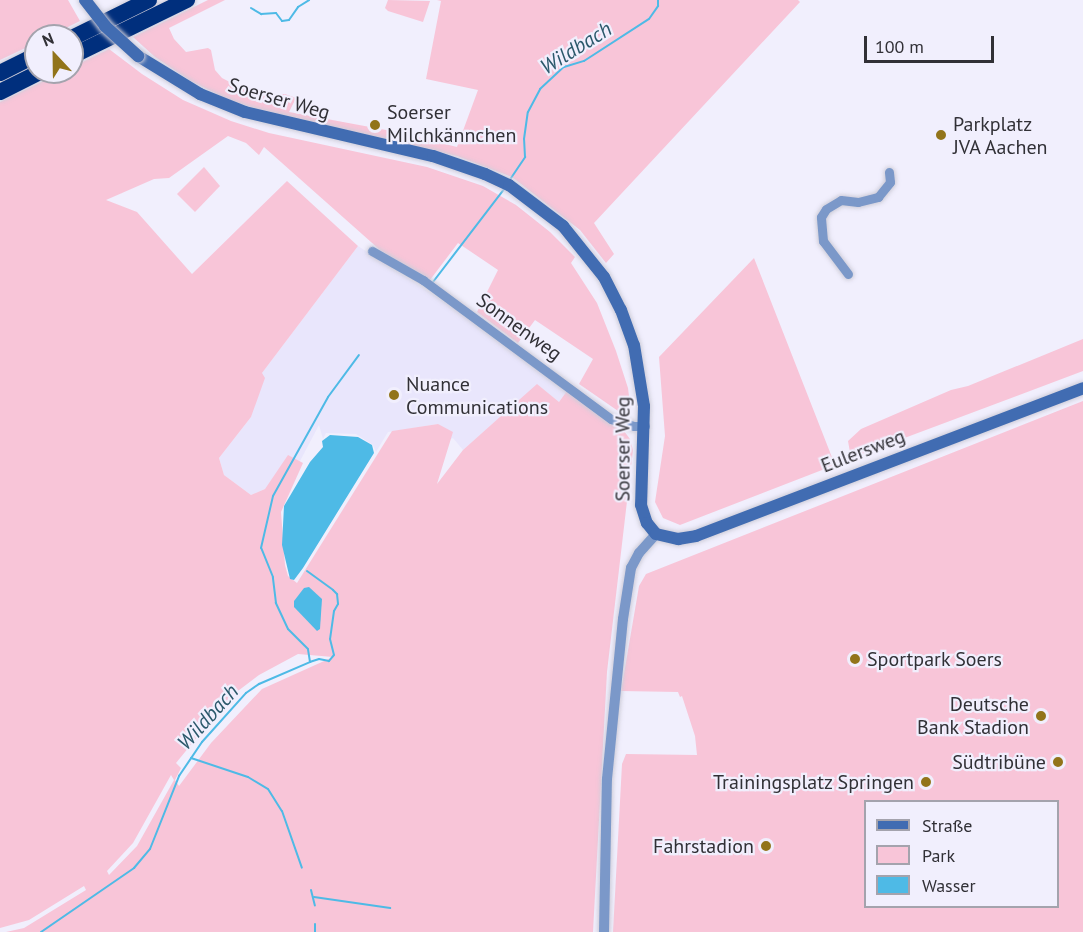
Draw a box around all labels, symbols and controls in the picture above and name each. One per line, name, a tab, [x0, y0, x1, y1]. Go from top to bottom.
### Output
water label: Wildbach	[536, 16, 616, 80]
north arrow	[24, 24, 84, 84]
scale bar	[867, 24, 998, 62]
text: N	[39, 28, 57, 50]
text: 100 m	[875, 35, 924, 58]
street label: Soerser Weg	[225, 73, 333, 125]
place label: Soerser Milchkännchen	[387, 101, 516, 148]
place label: Parkplatz JVA Aachen	[953, 112, 1049, 159]
marker: Soerser Milchkännchen	[368, 118, 382, 132]
marker: Parkplatz JVA Aachen	[934, 128, 948, 142]
street label: Sonnenweg	[472, 288, 566, 366]
place label: Nuance Communications	[406, 372, 548, 419]
marker: Nuance Communications	[387, 388, 401, 402]
street label: Soerser Weg	[611, 396, 635, 502]
street label: Eulersweg	[818, 424, 908, 478]
place label: Sportpark Soers	[867, 647, 1003, 671]
marker: Sportpark Soers	[848, 652, 862, 666]
water label: Wildbach	[172, 679, 244, 755]
place label: Deutsche Bank Stadion	[916, 692, 1029, 739]
marker: Deutsche Bank Stadion	[1034, 709, 1048, 723]
place label: Südtribüne	[952, 750, 1046, 774]
marker: Südtribüne	[1051, 755, 1065, 769]
place label: Trainingsplatz Springen	[713, 770, 914, 794]
marker: Trainingsplatz Springen	[919, 775, 933, 789]
legend	[864, 800, 1059, 908]
text: Straße	[922, 814, 973, 837]
place label: Fahrstadion	[653, 834, 754, 858]
marker: Fahrstadion	[759, 839, 773, 853]
text: Park	[922, 844, 955, 867]
text: Wasser	[922, 874, 976, 897]

